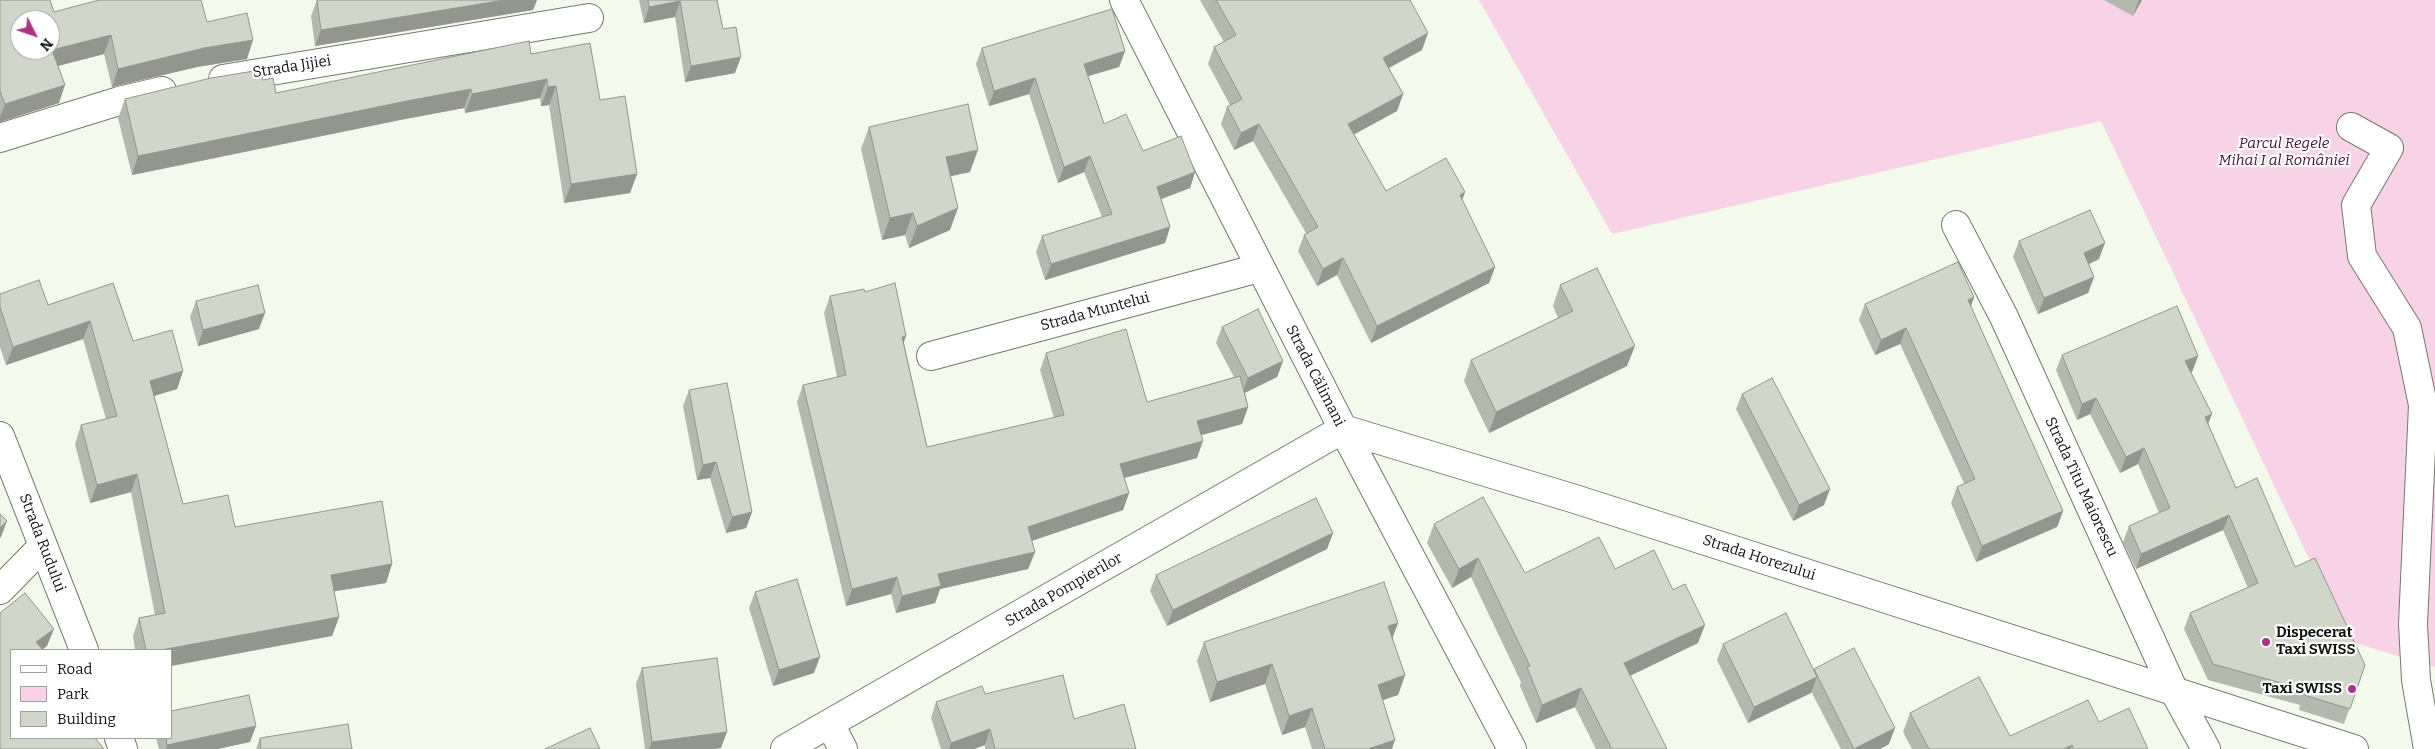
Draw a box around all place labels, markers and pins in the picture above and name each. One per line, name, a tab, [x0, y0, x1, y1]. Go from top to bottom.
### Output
place label: Dispecerat Taxi SWISS	[2276, 624, 2356, 659]
marker: Dispecerat Taxi SWISS	[2260, 636, 2272, 648]
place label: Taxi SWISS	[2262, 680, 2342, 698]
marker: Taxi SWISS	[2346, 683, 2358, 695]

